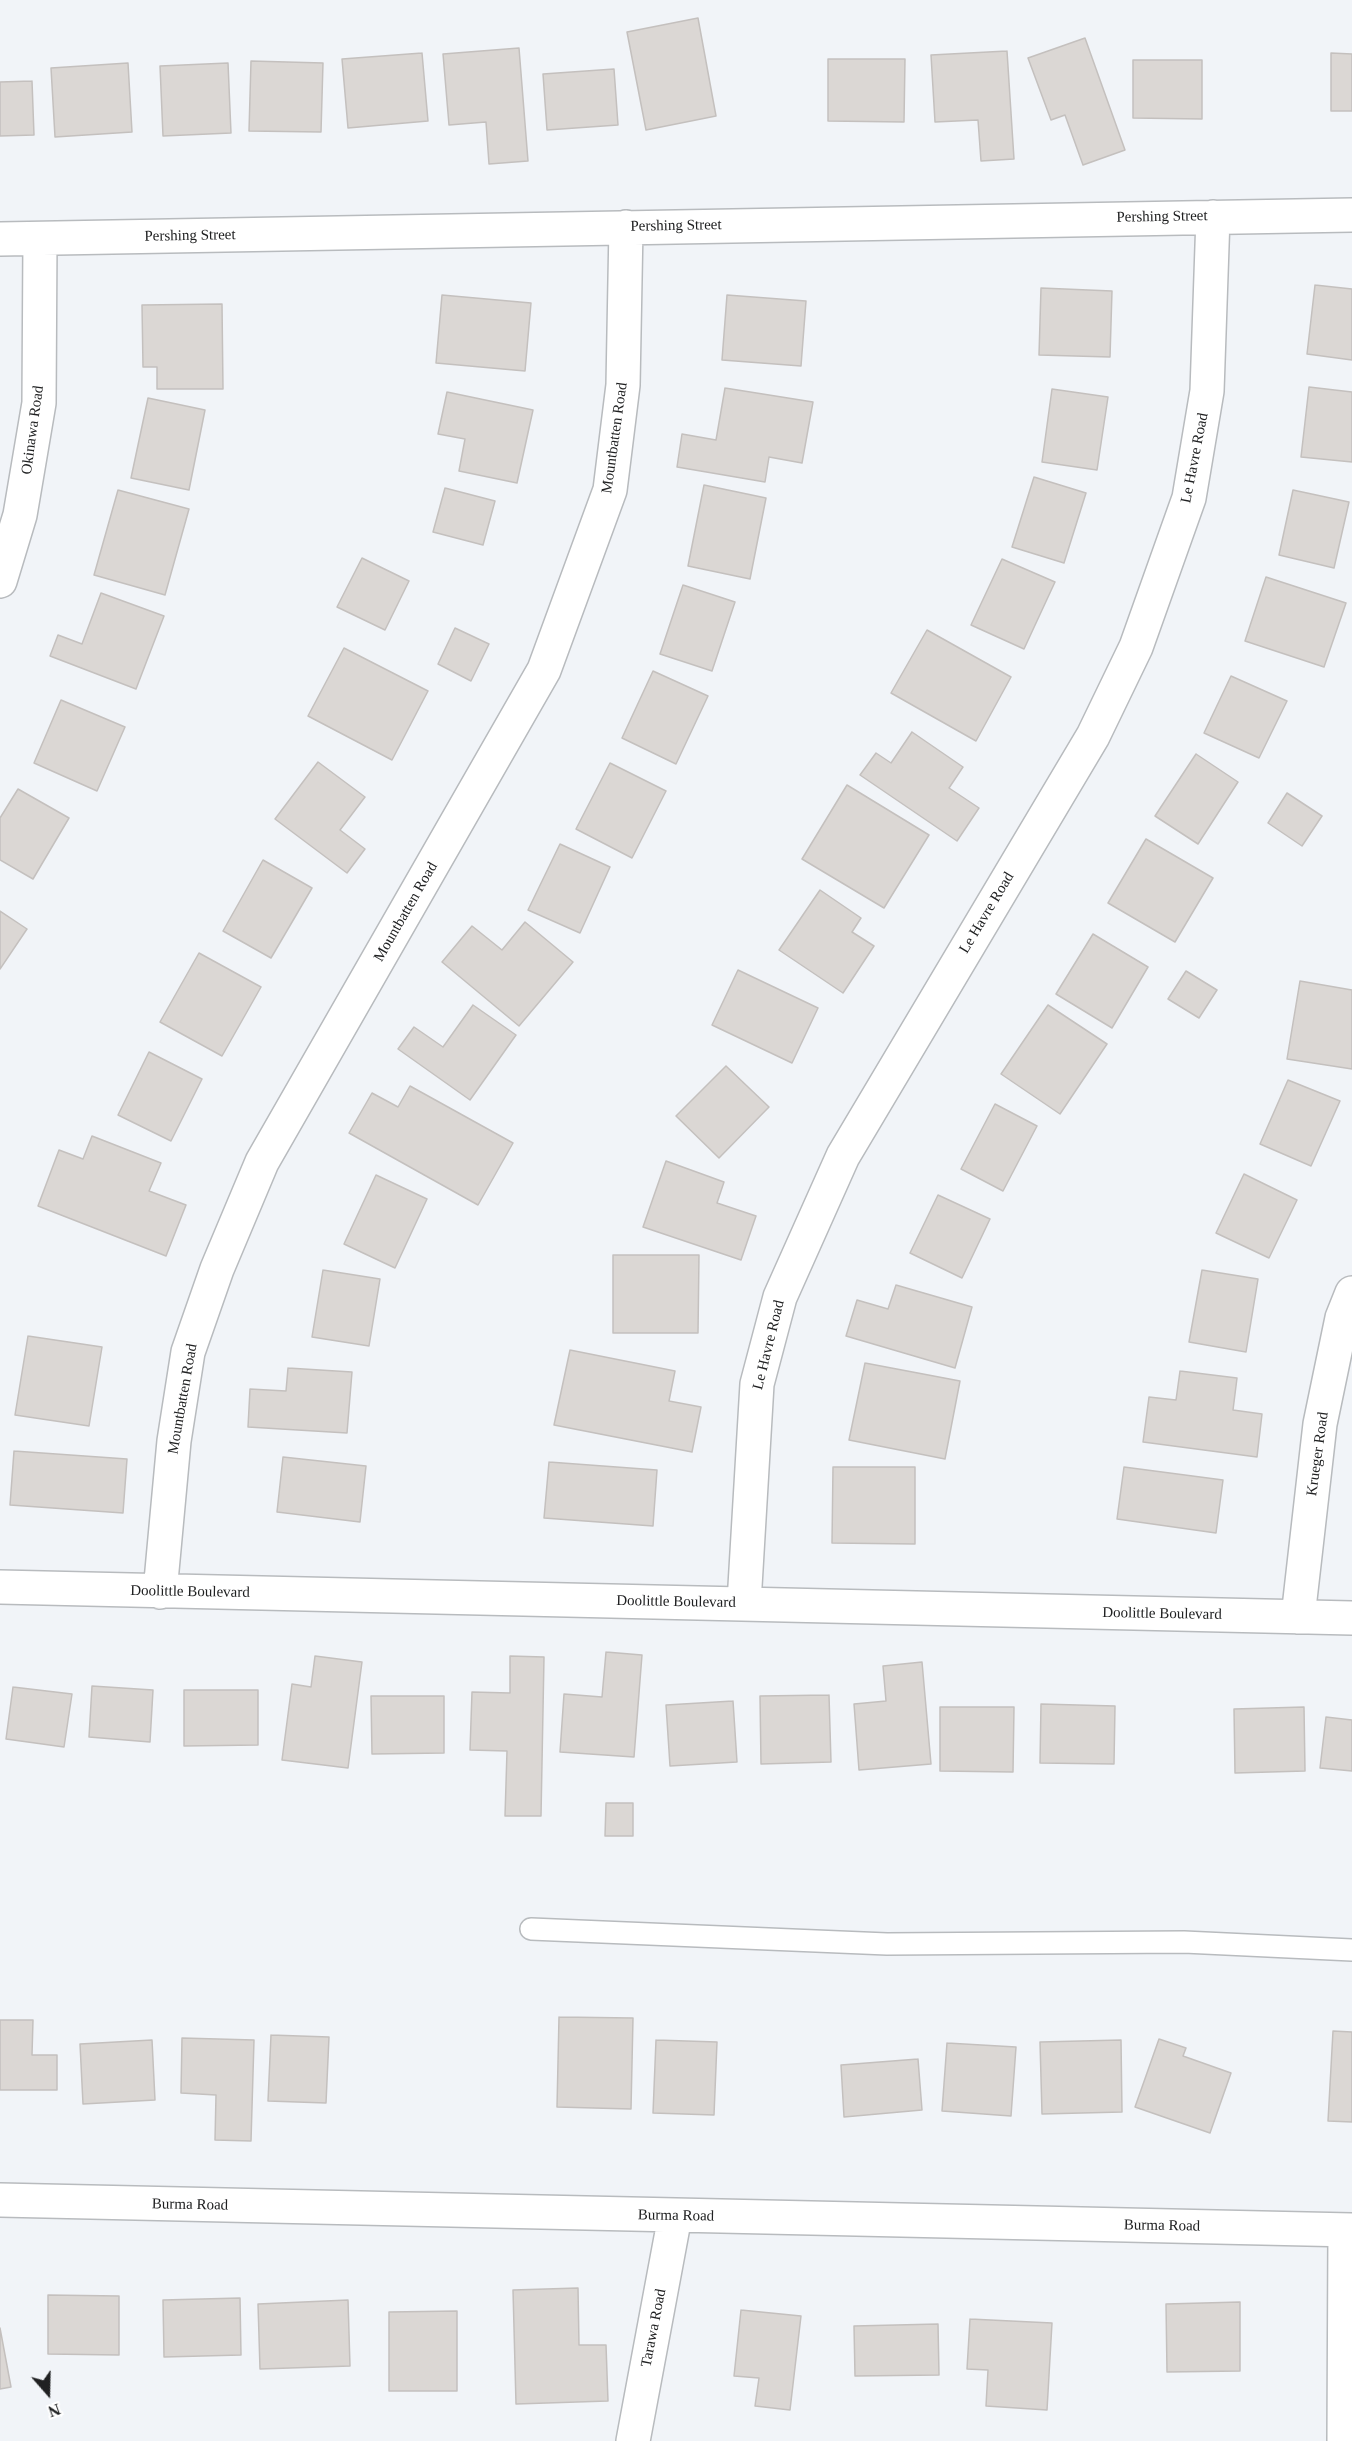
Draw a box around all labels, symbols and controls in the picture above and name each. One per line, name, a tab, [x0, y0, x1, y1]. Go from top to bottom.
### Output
street label: Pershing Street	[1116, 207, 1208, 227]
street label: Pershing Street	[630, 216, 722, 236]
street label: Pershing Street	[144, 226, 236, 246]
street label: Mountbatten Road	[598, 381, 632, 495]
street label: Okinawa Road	[18, 384, 48, 476]
street label: Le Havre Road	[1177, 411, 1213, 505]
street label: Mountbatten Road	[370, 859, 442, 965]
street label: Le Havre Road	[956, 869, 1018, 957]
street label: Le Havre Road	[749, 1298, 789, 1392]
street label: Mountbatten Road	[164, 1342, 202, 1456]
street label: Krueger Road	[1303, 1411, 1333, 1497]
street label: Doolittle Boulevard	[130, 1582, 250, 1602]
street label: Doolittle Boulevard	[616, 1592, 736, 1612]
street label: Doolittle Boulevard	[1102, 1604, 1222, 1624]
street label: Burma Road	[152, 2195, 228, 2215]
street label: Burma Road	[638, 2206, 714, 2226]
street label: Burma Road	[1124, 2216, 1200, 2236]
street label: Tarawa Road	[638, 2287, 670, 2369]
north arrow	[18, 2363, 78, 2423]
text: N	[46, 2400, 63, 2420]

